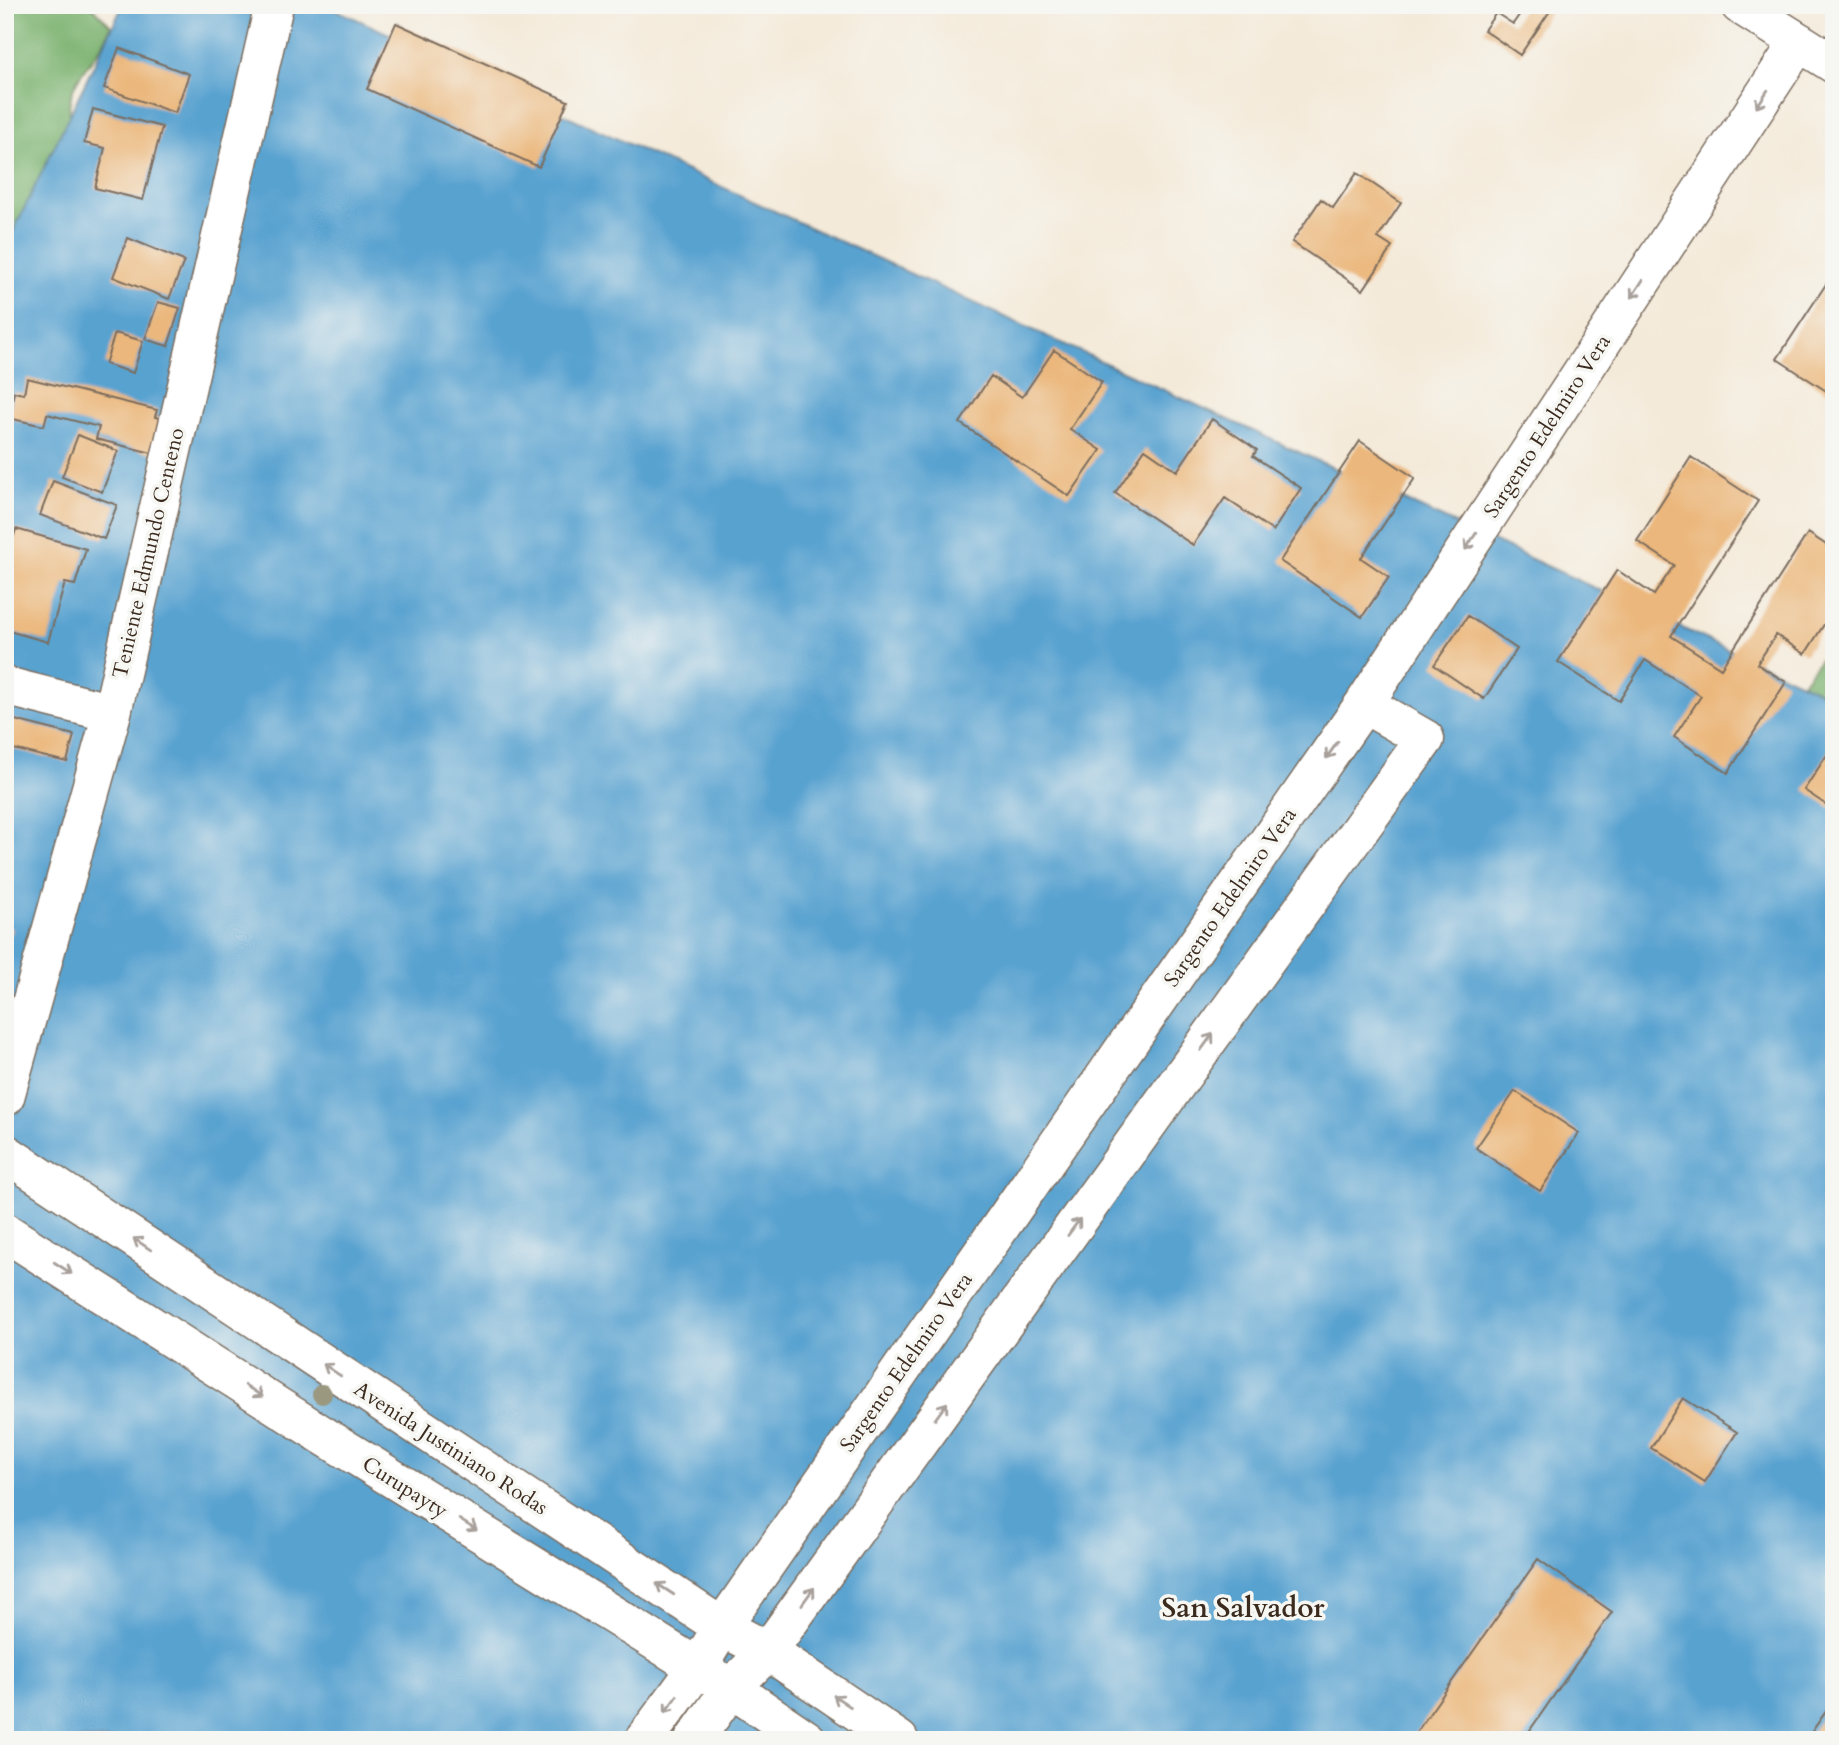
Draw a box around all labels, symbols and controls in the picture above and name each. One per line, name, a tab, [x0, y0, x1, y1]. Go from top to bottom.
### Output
one-way arrow	[1755, 89, 1769, 109]
one-way arrow	[1630, 279, 1644, 299]
street label: Sargento Edelmiro Vera	[1477, 329, 1618, 524]
street label: Teniente Edmundo Centeno	[106, 425, 191, 681]
one-way arrow	[1464, 531, 1479, 550]
one-way arrow	[1325, 740, 1339, 760]
street label: Sargento Edelmiro Vera	[1157, 802, 1303, 993]
one-way arrow	[1200, 1033, 1214, 1052]
one-way arrow	[1067, 1218, 1081, 1237]
one-way arrow	[133, 1237, 152, 1251]
one-way arrow	[52, 1262, 72, 1276]
street label: Sargento Edelmiro Vera	[833, 1267, 979, 1458]
one-way arrow	[322, 1363, 342, 1377]
street label: Avenida Justiniano Rodas	[348, 1375, 553, 1522]
one-way arrow	[244, 1384, 263, 1399]
one-way arrow	[934, 1402, 948, 1421]
street label: Curupayty	[356, 1450, 453, 1525]
one-way arrow	[457, 1519, 477, 1533]
one-way arrow	[655, 1582, 675, 1596]
one-way arrow	[801, 1587, 815, 1606]
district label: San Salvador	[1161, 1589, 1325, 1627]
one-way arrow	[663, 1694, 678, 1713]
one-way arrow	[833, 1694, 852, 1709]

